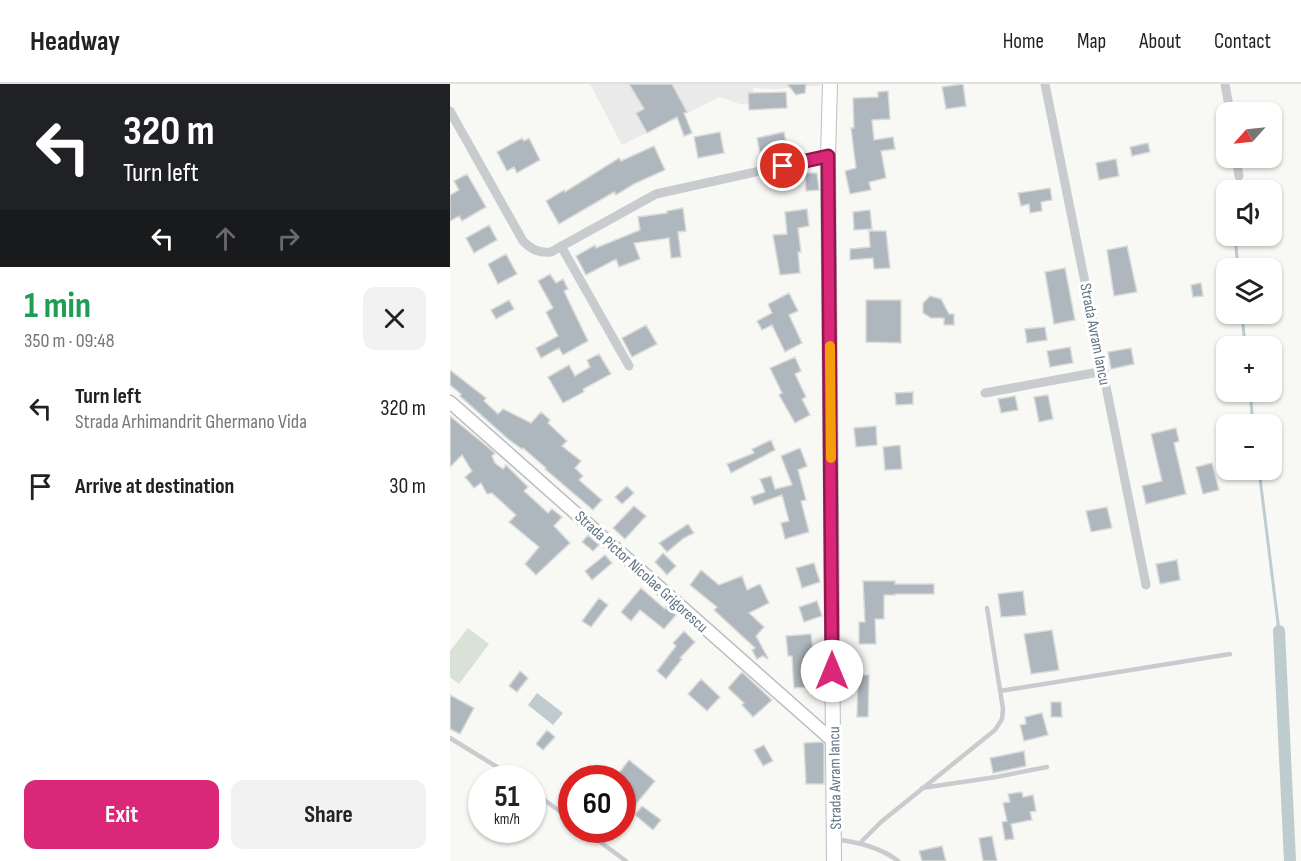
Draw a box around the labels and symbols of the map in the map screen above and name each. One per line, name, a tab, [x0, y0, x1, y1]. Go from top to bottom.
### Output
north arrow	[1216, 102, 1282, 168]
pin	[757, 140, 808, 191]
street label: Strada Avram Iancu	[1075, 282, 1114, 387]
street label: Strada Pictor Nicolae Grigorescu	[571, 507, 711, 637]
position arrow	[800, 639, 864, 703]
street label: Strada Avram Iancu	[825, 726, 846, 830]
speed limit sign: 60	[558, 765, 636, 843]

